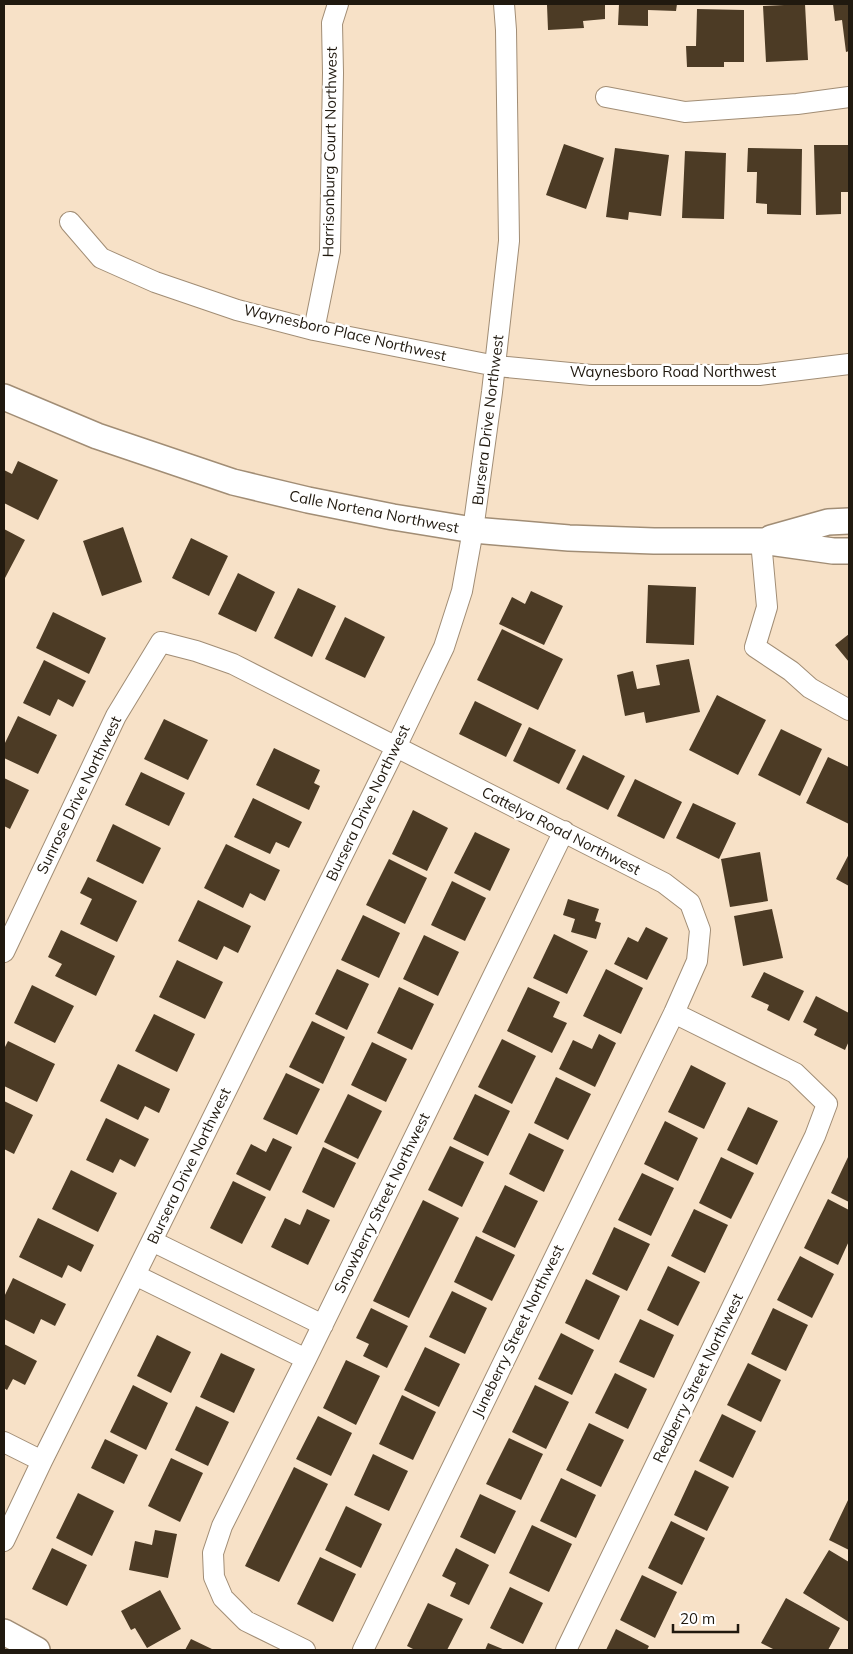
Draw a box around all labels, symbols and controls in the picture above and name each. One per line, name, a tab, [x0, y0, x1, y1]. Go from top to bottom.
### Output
street label: Harrisonburg Court Northwest	[318, 46, 341, 258]
street label: Waynesboro Place Northwest	[242, 300, 448, 365]
street label: Bursera Drive Northwest	[468, 334, 507, 506]
street label: Waynesboro Road Northwest	[570, 362, 776, 381]
street label: Calle Nortena Northwest	[288, 486, 460, 537]
street label: Sunrose Drive Northwest	[32, 713, 125, 877]
street label: Bursera Drive Northwest	[321, 722, 414, 884]
street label: Cattelya Road Northwest	[479, 782, 644, 879]
street label: Bursera Drive Northwest	[142, 1085, 235, 1247]
street label: Snowberry Street Northwest	[329, 1109, 434, 1296]
street label: Juneberry Street Northwest	[467, 1241, 568, 1420]
street label: Redberry Street Northwest	[648, 1290, 747, 1466]
scale bar	[673, 1602, 738, 1634]
text: 20 m	[680, 1609, 715, 1628]

